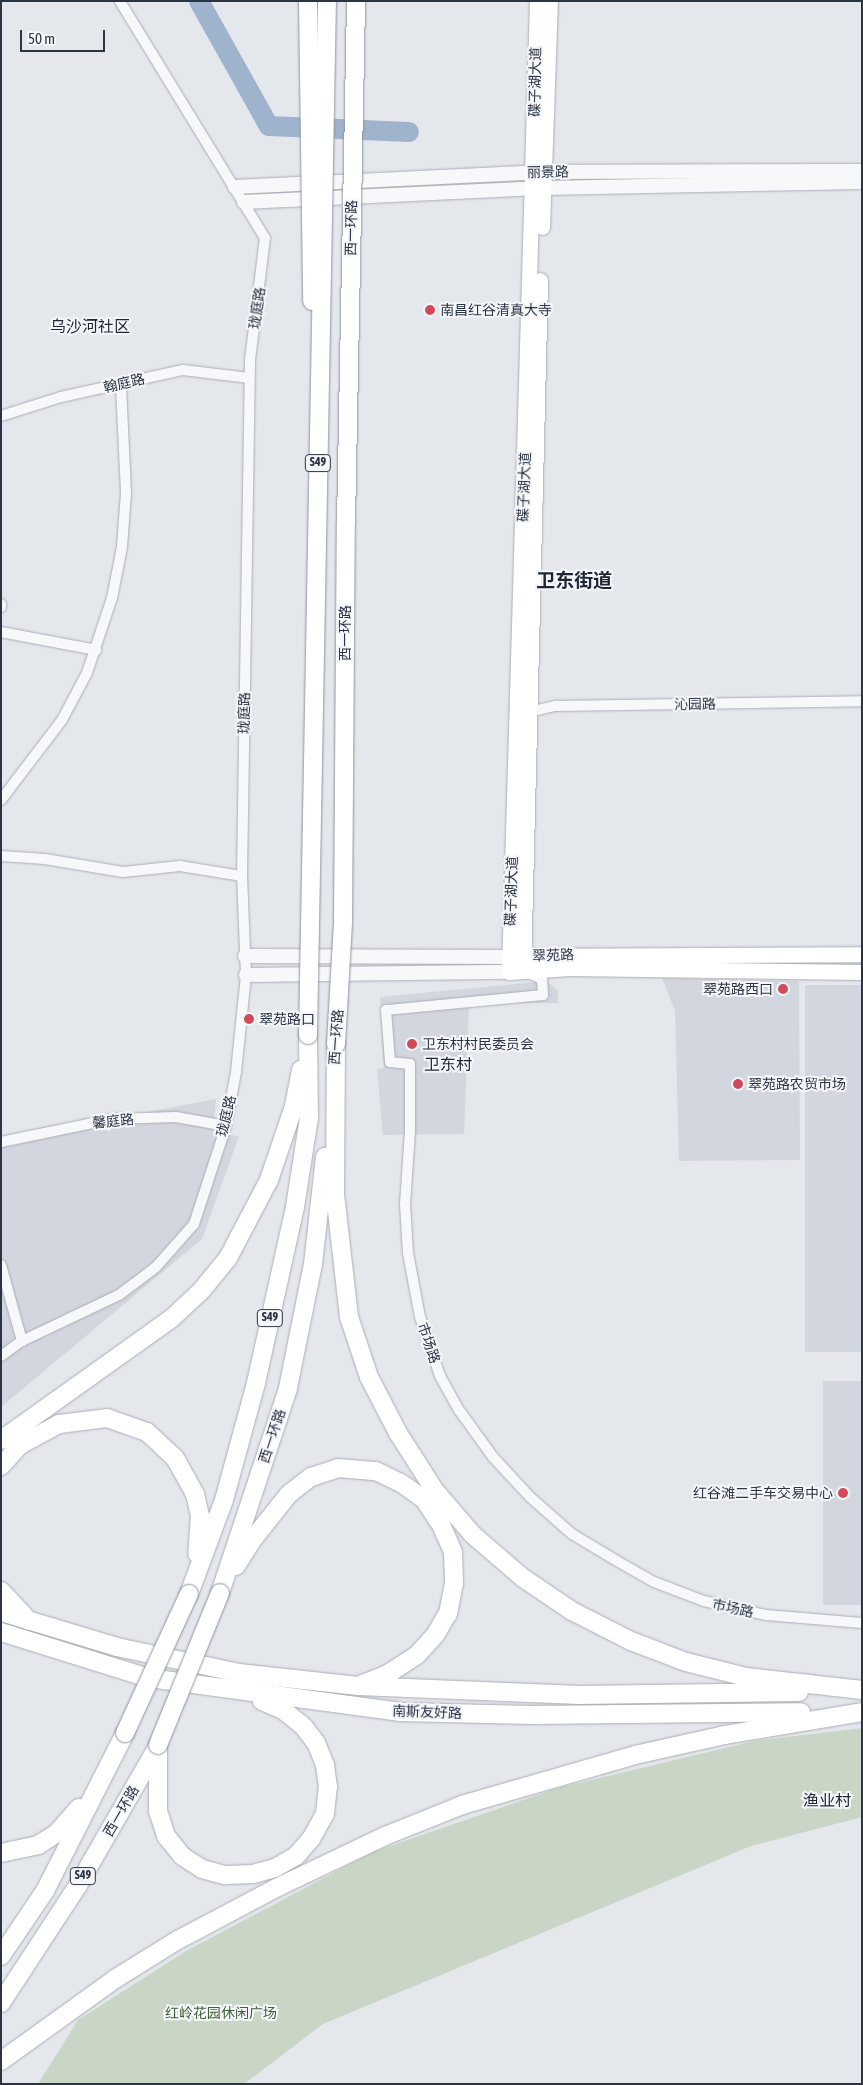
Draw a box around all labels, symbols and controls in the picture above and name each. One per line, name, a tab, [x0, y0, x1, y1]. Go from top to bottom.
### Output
scale bar	[22, 20, 108, 52]
text: 50 m	[28, 30, 55, 47]
street label: 碟子湖大道	[526, 47, 544, 117]
street label: 丽景路	[527, 163, 569, 181]
street label: 西一环路	[342, 200, 360, 256]
street label: 珑庭路	[246, 286, 268, 330]
place label: 南昌红谷清真大寺	[440, 302, 552, 318]
marker: 南昌红谷清真大寺	[424, 304, 436, 316]
district label: 乌沙河社区	[50, 316, 130, 336]
street label: 翰庭路	[102, 370, 146, 396]
street label: 碟子湖大道	[514, 452, 534, 522]
road number: S49	[304, 453, 332, 472]
district label: 卫东街道	[536, 570, 612, 592]
street label: 西一环路	[337, 605, 353, 661]
street label: 珑庭路	[235, 692, 253, 734]
street label: 沁园路	[674, 695, 716, 713]
street label: 碟子湖大道	[501, 856, 521, 926]
street label: 翠苑路	[532, 946, 574, 964]
place label: 翠苑路西口	[703, 981, 773, 997]
marker: 翠苑路西口	[777, 983, 789, 995]
street label: 西一环路	[326, 1008, 346, 1066]
place label: 翠苑路口	[259, 1011, 315, 1027]
marker: 翠苑路口	[243, 1013, 255, 1025]
place label: 卫东村村民委员会	[422, 1036, 534, 1052]
marker: 卫东村村民委员会	[406, 1038, 418, 1050]
district label: 卫东村	[424, 1054, 472, 1074]
place label: 翠苑路农贸市场	[748, 1076, 846, 1092]
marker: 翠苑路农贸市场	[732, 1078, 744, 1090]
street label: 珑庭路	[213, 1094, 239, 1138]
street label: 馨庭路	[91, 1110, 135, 1132]
road number: S49	[256, 1309, 284, 1328]
street label: 市场路	[414, 1320, 444, 1366]
street label: 西一环路	[255, 1407, 289, 1465]
place label: 红谷滩二手车交易中心	[693, 1485, 833, 1501]
marker: 红谷滩二手车交易中心	[837, 1487, 849, 1499]
street label: 市场路	[711, 1595, 755, 1621]
street label: 南斯友好路	[392, 1702, 462, 1722]
street label: 西一环路	[100, 1783, 142, 1839]
district label: 渔业村	[803, 1790, 851, 1810]
road number: S49	[69, 1866, 97, 1885]
park label: 红岭花园休闲广场	[165, 2005, 277, 2021]

